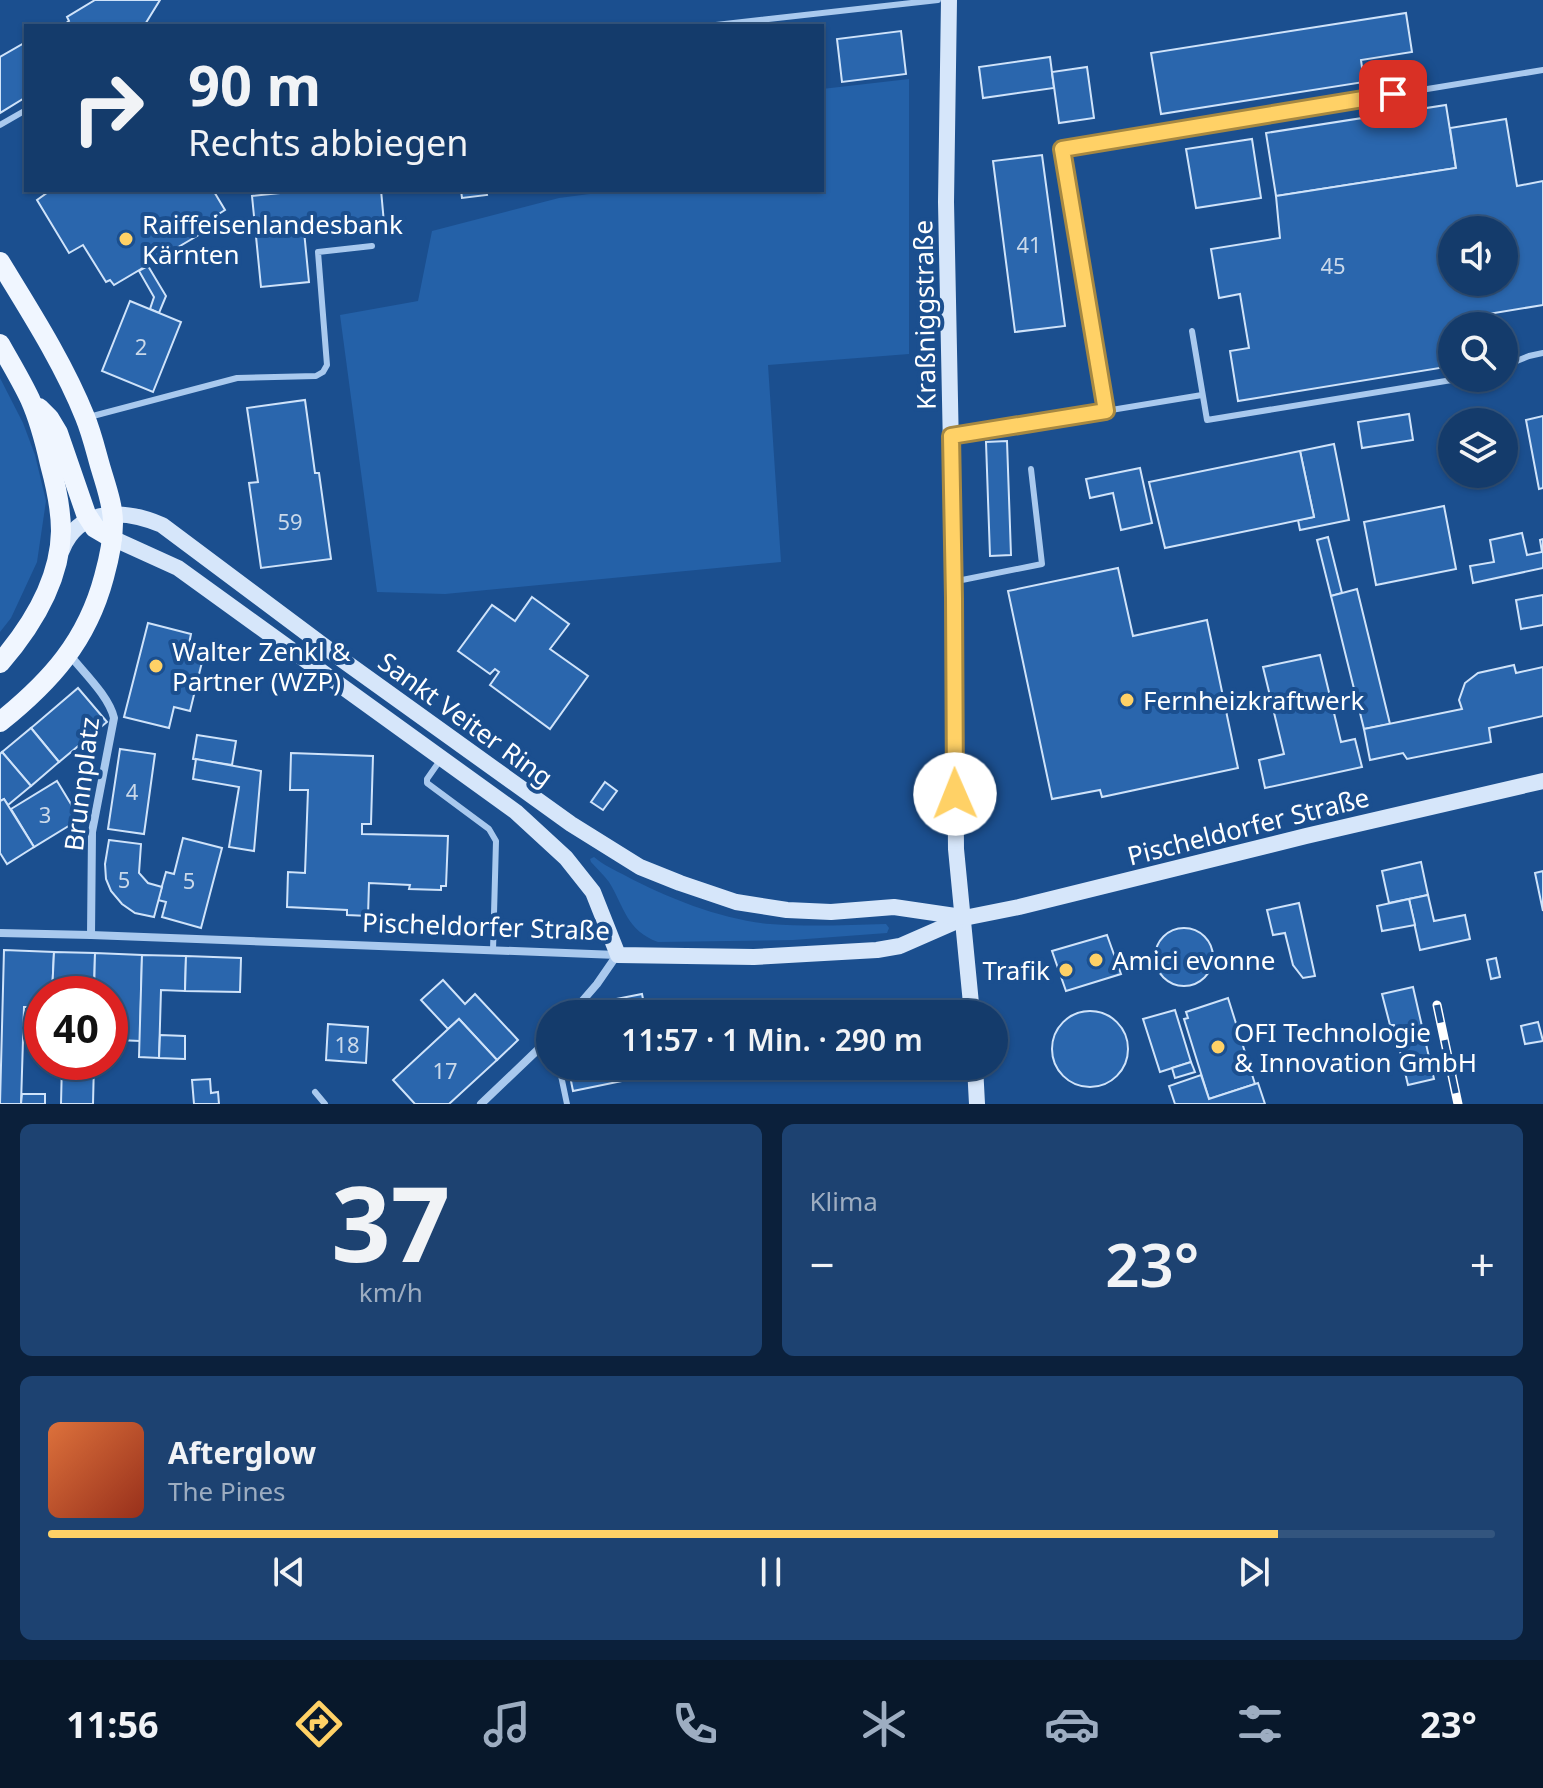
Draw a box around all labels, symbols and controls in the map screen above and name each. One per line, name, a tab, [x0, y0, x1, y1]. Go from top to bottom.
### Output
text: 90 m	[188, 46, 321, 122]
icon: right	[56, 56, 160, 160]
pin	[1359, 60, 1427, 128]
icon: arrive	[1371, 72, 1415, 116]
text: Rechts abbiegen	[188, 118, 469, 167]
place label: Raiffeisenlandesbank Kärnten	[142, 206, 403, 272]
map controls	[1438, 216, 1518, 488]
button: sound	[1438, 216, 1518, 296]
street label: Kraßniggstraße	[904, 220, 944, 410]
house number: 41	[1016, 229, 1042, 259]
marker: Raiffeisenlandesbank Kärnten	[117, 230, 135, 248]
house number: 45	[1320, 250, 1346, 280]
button: search	[1438, 312, 1518, 392]
house number: 2	[135, 331, 147, 361]
button: layers	[1438, 408, 1518, 488]
house number: 59	[277, 506, 303, 536]
place label: Walter Zenkl & Partner (WZP)	[172, 633, 351, 699]
street label: Sankt Veiter Ring	[371, 643, 561, 795]
marker: Walter Zenkl & Partner (WZP)	[147, 657, 165, 675]
place label: Fernheizkraftwerk	[1143, 682, 1364, 718]
marker: Fernheizkraftwerk	[1118, 691, 1136, 709]
street label: Brunnplatz	[55, 715, 107, 853]
position arrow	[913, 752, 997, 836]
house number: 4	[126, 776, 139, 806]
street label: Pischeldorfer Straße	[1123, 779, 1373, 873]
house number: 3	[39, 799, 51, 829]
house number: 5	[118, 864, 130, 894]
house number: 5	[183, 865, 195, 895]
street label: Pischeldorfer Straße	[361, 904, 611, 948]
place label: Amici evonne	[1112, 942, 1275, 978]
marker: Amici evonne	[1087, 951, 1105, 969]
place label: Trafik	[983, 952, 1050, 988]
marker: Trafik	[1057, 961, 1075, 979]
speed limit sign: 40	[24, 976, 128, 1080]
place label: OFI Technologie & Innovation GmbH	[1234, 1014, 1477, 1080]
text: 11:57 · 1 Min. · 290 m	[621, 1019, 923, 1060]
house number: 18	[334, 1029, 360, 1059]
marker: OFI Technologie & Innovation GmbH	[1209, 1038, 1227, 1056]
house number: 17	[432, 1055, 458, 1085]
text: 37	[331, 1151, 450, 1292]
text: Klima	[810, 1183, 878, 1219]
text: 23°	[1105, 1223, 1199, 1305]
text: −	[810, 1234, 835, 1294]
text: +	[1470, 1234, 1495, 1294]
text: km/h	[359, 1274, 423, 1310]
text: Afterglow	[168, 1432, 316, 1473]
text: The Pines	[168, 1473, 286, 1509]
icon: previous	[267, 1550, 311, 1594]
icon: pause	[749, 1550, 793, 1594]
icon: next	[1232, 1550, 1276, 1594]
icon: directions	[291, 1696, 347, 1752]
icon: music	[479, 1696, 535, 1752]
icon: phone	[667, 1696, 723, 1752]
icon: climate	[856, 1696, 912, 1752]
icon: car	[1044, 1696, 1100, 1752]
icon: filters	[1232, 1696, 1288, 1752]
text: 11:56	[66, 1700, 159, 1749]
text: 23°	[1420, 1700, 1477, 1749]

